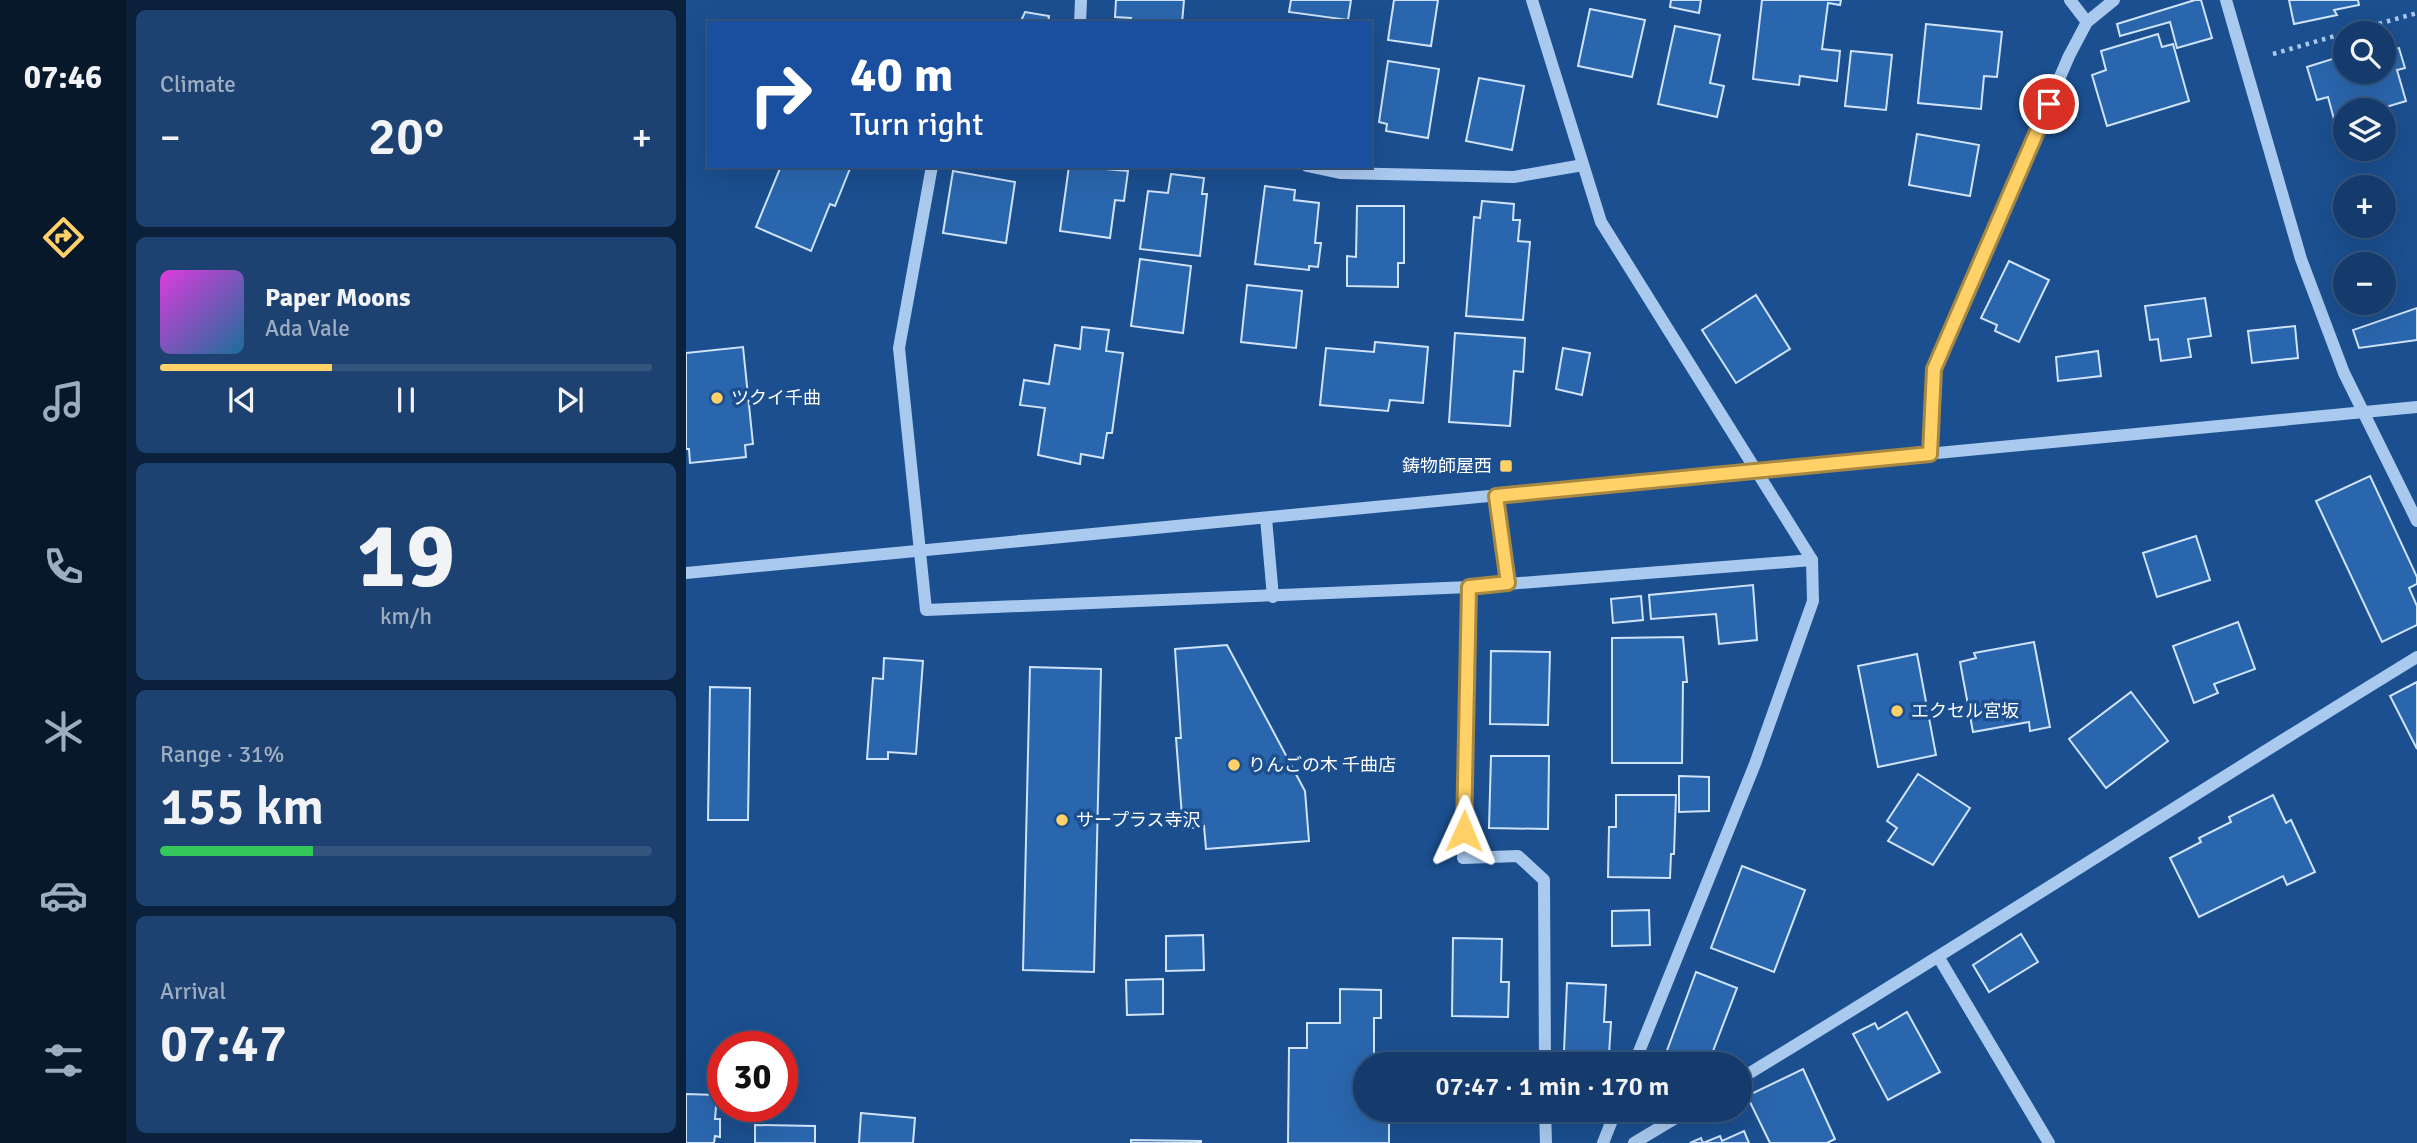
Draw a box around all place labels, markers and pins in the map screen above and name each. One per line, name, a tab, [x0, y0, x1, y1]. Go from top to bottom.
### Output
pin	[2019, 74, 2079, 134]
place label: ツクイ千曲	[731, 387, 821, 409]
marker: ツクイ千曲	[709, 390, 725, 406]
place label: 鋳物師屋西	[1402, 455, 1492, 477]
marker: 鋳物師屋西	[1498, 458, 1514, 474]
place label: エクセル宮坂	[1911, 700, 2019, 722]
marker: エクセル宮坂	[1889, 703, 1905, 719]
place label: りんごの木 千曲店	[1248, 754, 1396, 776]
marker: りんごの木 千曲店	[1226, 757, 1242, 773]
place label: サープラス寺沢	[1076, 809, 1201, 831]
marker: サープラス寺沢	[1054, 812, 1070, 828]

